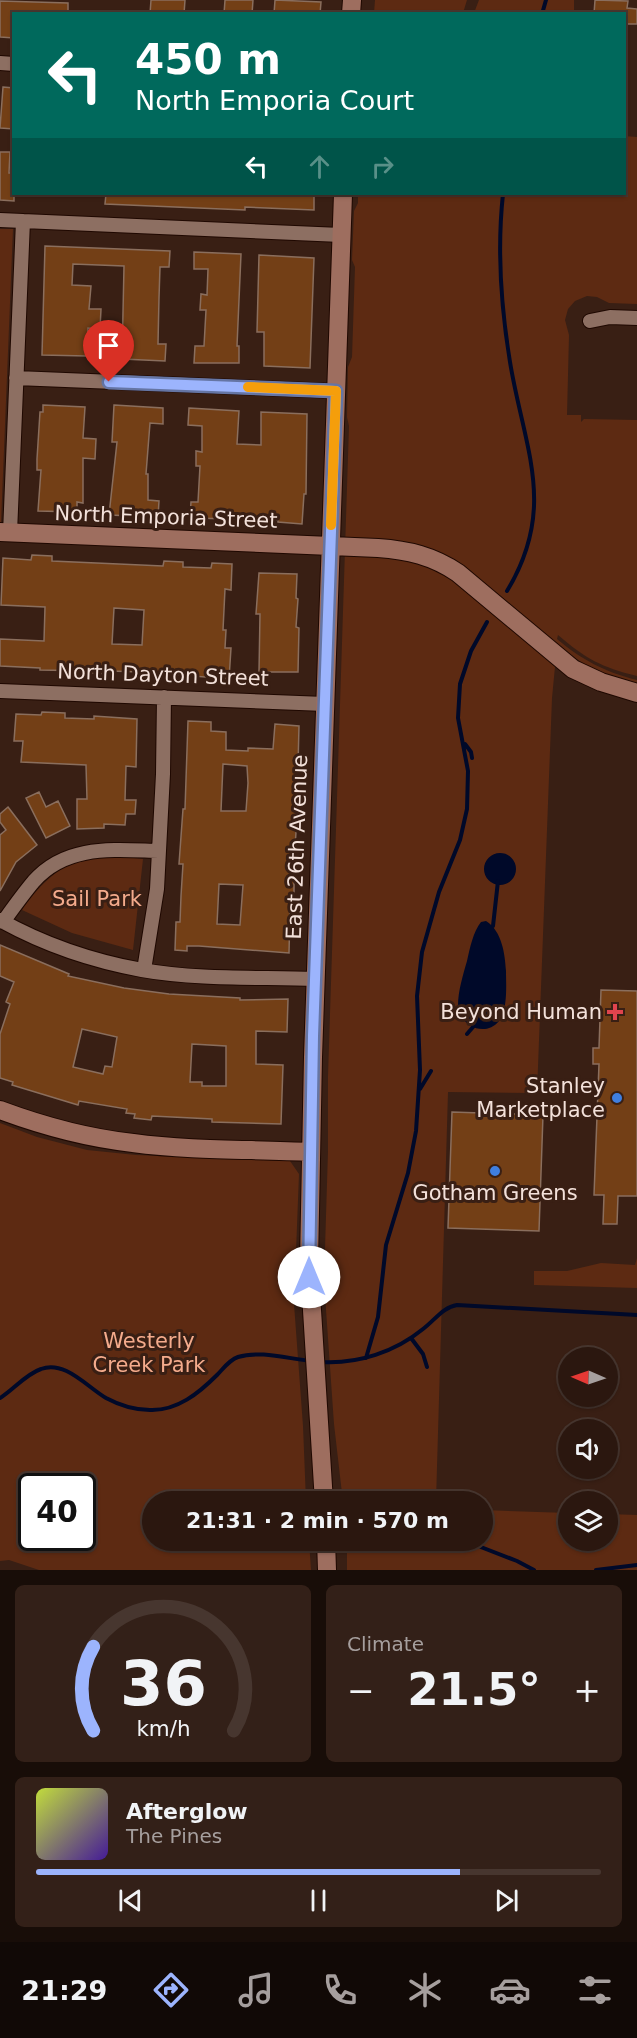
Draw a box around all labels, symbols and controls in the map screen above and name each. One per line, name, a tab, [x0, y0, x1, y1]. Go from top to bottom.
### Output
text: 450 m	[135, 35, 281, 84]
icon: left	[36, 36, 114, 114]
text: North Emporia Court	[135, 85, 414, 116]
icon: left	[240, 150, 273, 183]
icon: ahead	[303, 150, 336, 183]
icon: right	[366, 150, 399, 183]
pin	[83, 320, 134, 382]
icon: arrive	[92, 329, 125, 362]
street label: North Emporia Street	[54, 501, 278, 533]
street label: North Dayton Street	[57, 659, 269, 691]
street label: East 26th Avenue	[282, 754, 312, 940]
park label: Sail Park	[52, 887, 143, 911]
place label: Beyond Human	[440, 1000, 602, 1024]
marker: Beyond Human	[606, 1003, 624, 1021]
place label: Stanley Marketplace	[476, 1074, 605, 1122]
marker: Stanley Marketplace	[610, 1091, 624, 1105]
marker: Gotham Greens	[488, 1164, 502, 1178]
place label: Gotham Greens	[412, 1181, 578, 1205]
position arrow	[277, 1245, 341, 1309]
park label: Westerly Creek Park	[93, 1329, 206, 1377]
north arrow	[558, 1347, 618, 1407]
map controls	[558, 1347, 618, 1551]
button: sound	[558, 1419, 618, 1479]
speed limit sign: 40	[18, 1473, 96, 1551]
button: layers	[558, 1491, 618, 1551]
text: 21:31 · 2 min · 570 m	[186, 1508, 449, 1533]
text: Climate	[347, 1632, 424, 1656]
text: 36	[120, 1647, 206, 1720]
text: 21.5°	[407, 1663, 541, 1716]
text: −	[347, 1671, 375, 1710]
text: +	[573, 1671, 601, 1710]
text: km/h	[136, 1716, 190, 1741]
text: Afterglow	[126, 1799, 248, 1824]
text: The Pines	[126, 1824, 222, 1848]
icon: previous	[114, 1884, 147, 1917]
icon: pause	[302, 1884, 335, 1917]
icon: next	[490, 1884, 523, 1917]
icon: directions	[150, 1969, 192, 2011]
icon: music	[235, 1969, 277, 2011]
icon: phone	[319, 1969, 361, 2011]
icon: climate	[404, 1969, 446, 2011]
icon: car	[489, 1969, 531, 2011]
icon: filters	[574, 1969, 616, 2011]
text: 21:29	[21, 1975, 107, 2006]

